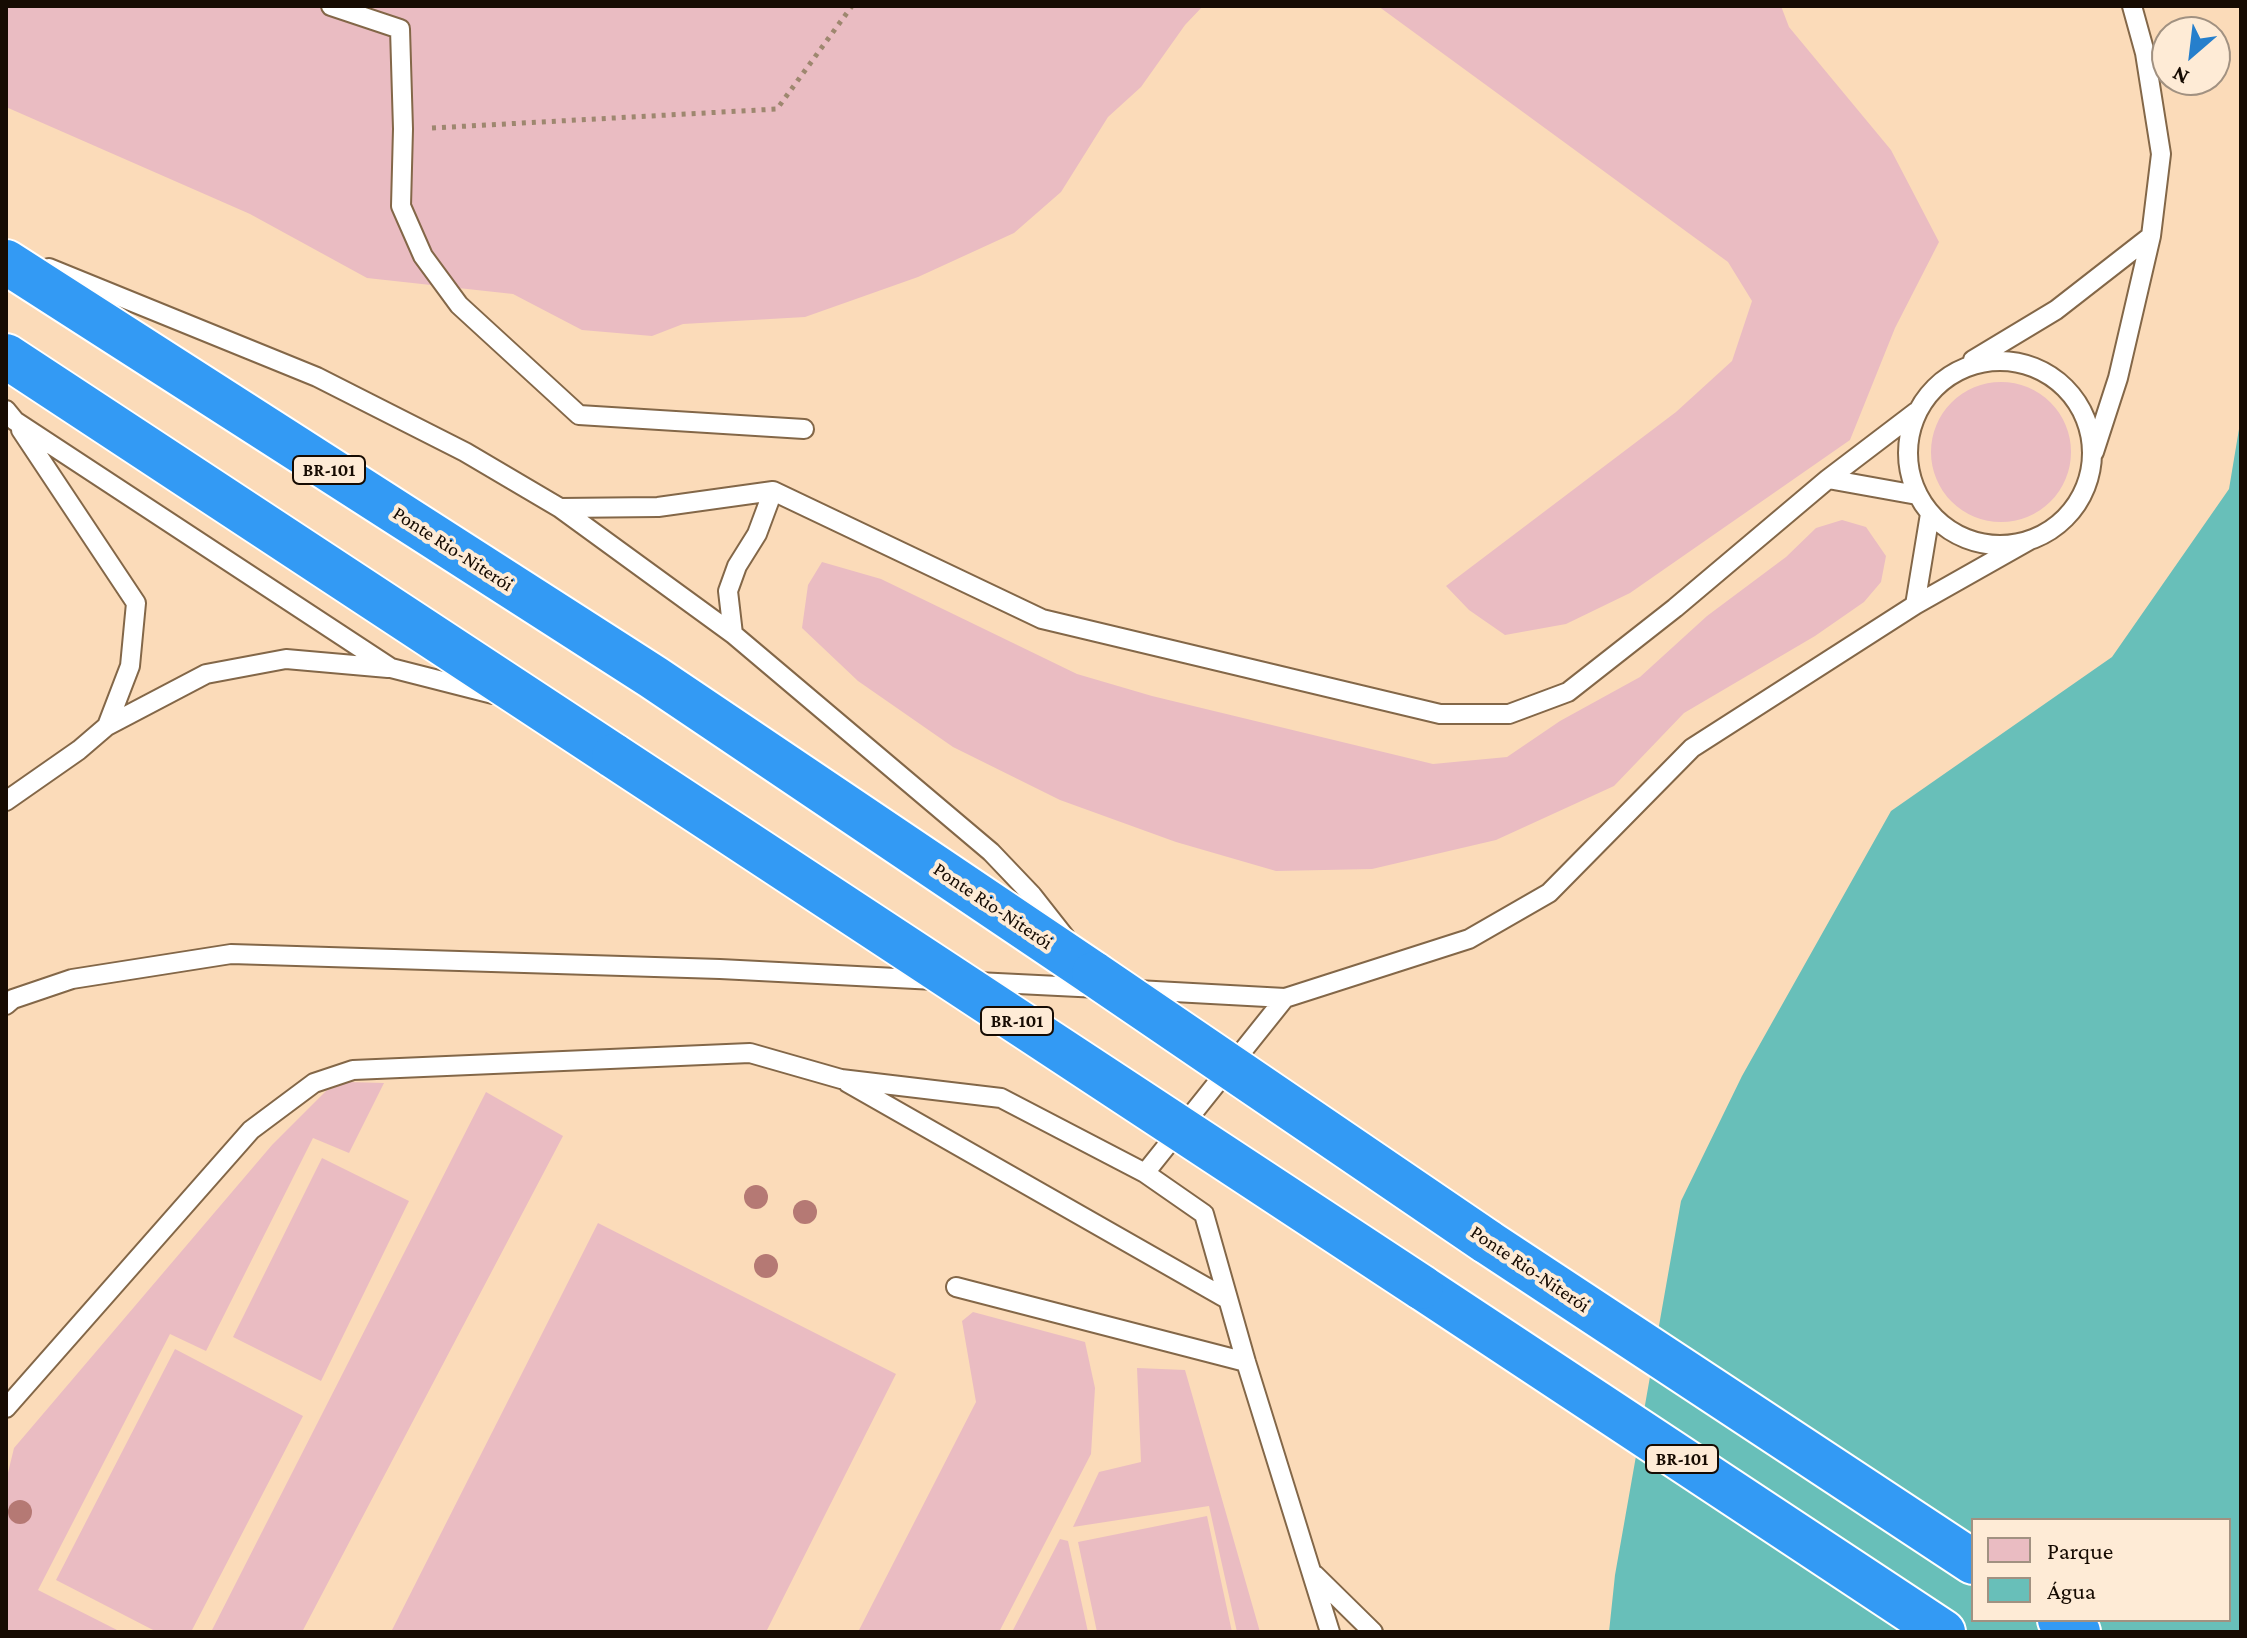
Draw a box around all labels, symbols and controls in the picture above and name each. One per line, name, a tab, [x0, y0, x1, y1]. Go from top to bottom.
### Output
north arrow	[2151, 16, 2231, 96]
text: N	[2168, 61, 2193, 90]
road number: BR-101	[293, 456, 365, 484]
street label: Ponte Rio-Niterói	[388, 501, 518, 597]
street label: Ponte Rio-Niterói	[929, 857, 1057, 955]
road number: BR-101	[981, 1007, 1053, 1035]
street label: Ponte Rio-Niterói	[1466, 1220, 1594, 1318]
road number: BR-101	[1646, 1445, 1718, 1473]
legend	[1971, 1518, 2231, 1622]
text: Parque	[2047, 1537, 2113, 1564]
text: Água	[2047, 1577, 2096, 1604]

